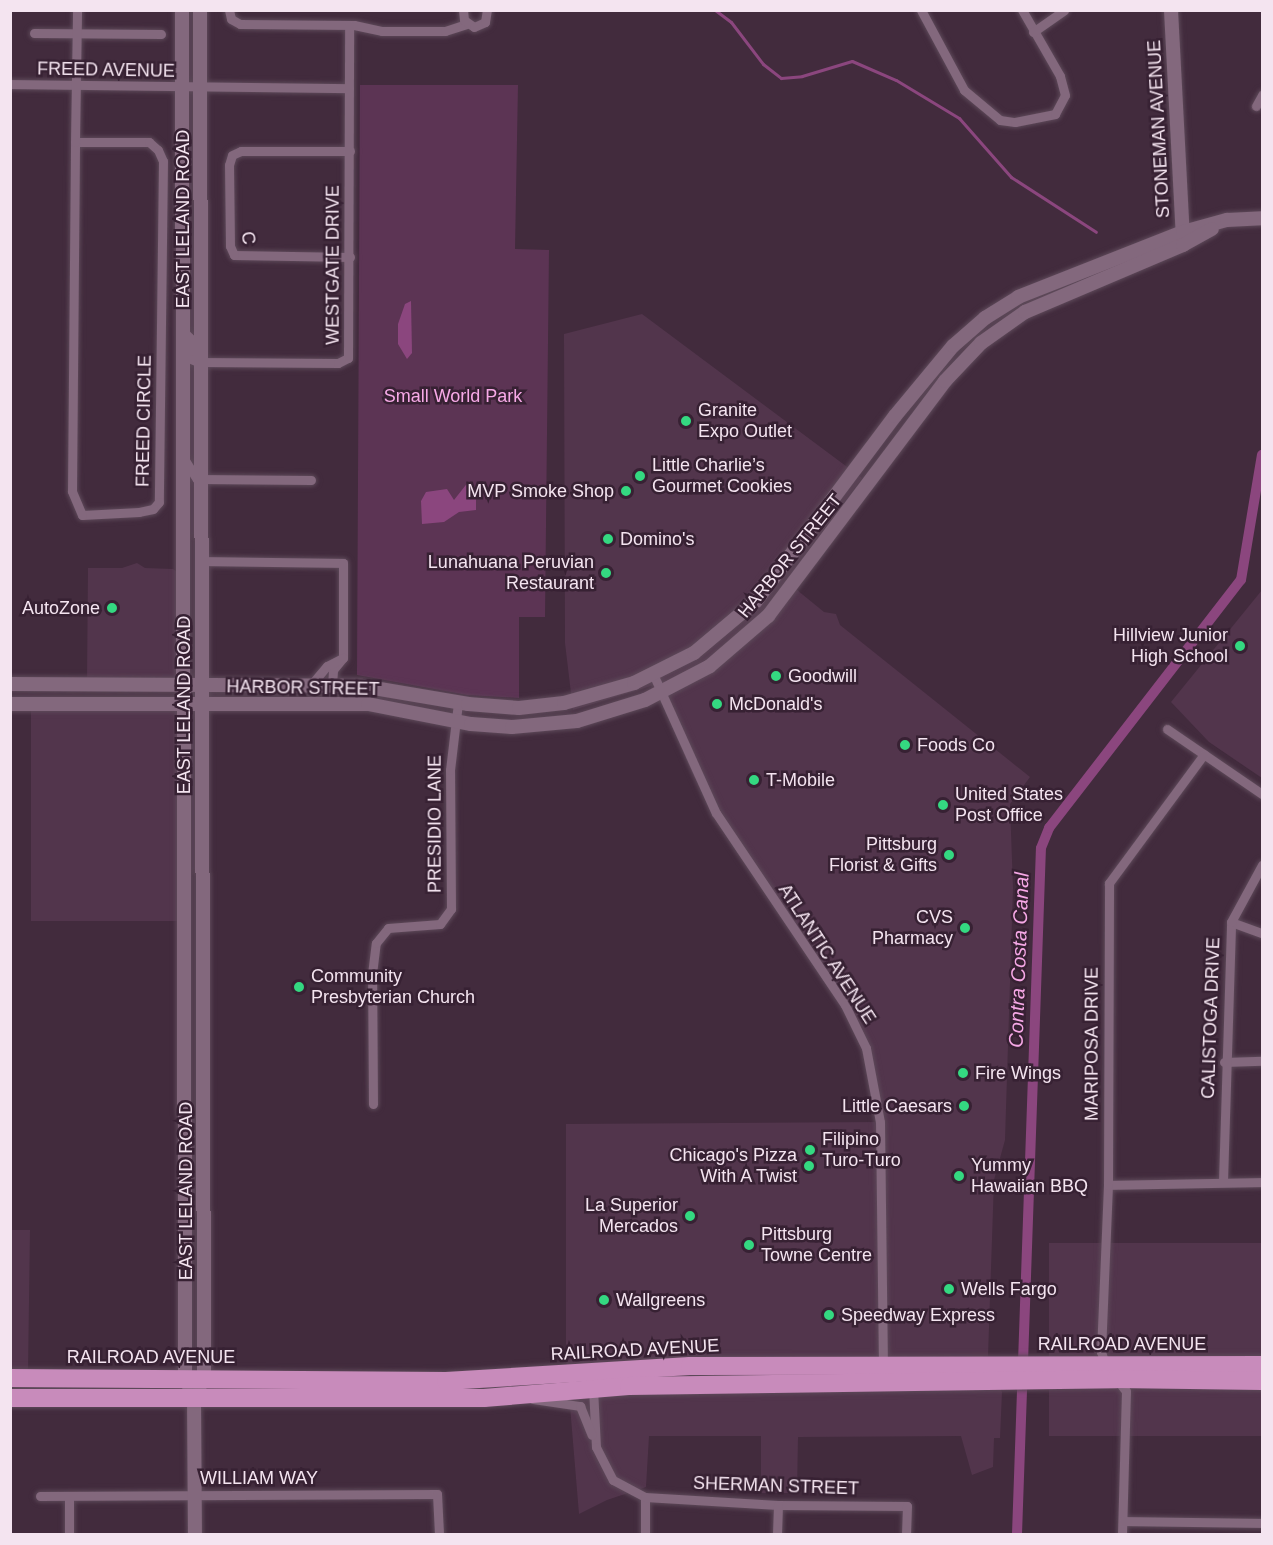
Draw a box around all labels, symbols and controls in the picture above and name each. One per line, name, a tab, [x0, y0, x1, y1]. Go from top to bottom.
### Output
street label: STONEMAN AVENUE	[1144, 39, 1174, 219]
street label: FREED AVENUE	[36, 58, 176, 82]
street label: EAST LELAND ROAD	[172, 129, 194, 309]
street label: WESTGATE DRIVE	[322, 185, 344, 345]
street label: C	[236, 230, 260, 246]
street label: FREED CIRCLE	[132, 355, 156, 487]
park label: Small World Park	[384, 385, 522, 407]
place label: Granite Expo Outlet	[698, 400, 792, 442]
marker: Granite Expo Outlet	[679, 414, 693, 428]
place label: Little Charlie’s Gourmet Cookies	[652, 455, 792, 498]
marker: Little Charlie’s Gourmet Cookies	[633, 469, 647, 483]
place label: MVP Smoke Shop	[467, 480, 614, 502]
marker: MVP Smoke Shop	[619, 484, 633, 498]
street label: HARBOR STREET	[733, 490, 847, 622]
place label: Domino's	[620, 528, 694, 550]
marker: Domino's	[601, 532, 615, 546]
place label: Lunahuana Peruvian Restaurant	[428, 552, 594, 594]
marker: Lunahuana Peruvian Restaurant	[599, 566, 613, 580]
place label: AutoZone	[22, 597, 100, 619]
marker: AutoZone	[105, 601, 119, 615]
street label: EAST LELAND ROAD	[173, 615, 195, 795]
place label: Hillview Junior High School	[1113, 625, 1228, 668]
marker: Hillview Junior High School	[1233, 639, 1247, 653]
place label: Goodwill	[788, 665, 857, 687]
marker: Goodwill	[769, 669, 783, 683]
street label: HARBOR STREET	[226, 676, 380, 700]
place label: McDonald's	[729, 693, 822, 715]
marker: McDonald's	[710, 697, 724, 711]
place label: Foods Co	[917, 734, 995, 756]
marker: Foods Co	[898, 738, 912, 752]
street label: PRESIDIO LANE	[424, 755, 446, 893]
place label: T-Mobile	[766, 769, 835, 791]
marker: T-Mobile	[747, 773, 761, 787]
place label: United States Post Office	[955, 784, 1063, 826]
marker: United States Post Office	[936, 798, 950, 812]
place label: Pittsburg Florist & Gifts	[829, 834, 937, 876]
marker: Pittsburg Florist & Gifts	[942, 848, 956, 862]
water label: Contra Costa Canal	[1004, 872, 1034, 1048]
street label: ATLANTIC AVENUE	[773, 880, 881, 1028]
place label: CVS Pharmacy	[872, 907, 953, 950]
marker: CVS Pharmacy	[958, 921, 972, 935]
street label: CALISTOGA DRIVE	[1197, 936, 1225, 1100]
place label: Community Presbyterian Church	[311, 966, 475, 1008]
street label: MARIPOSA DRIVE	[1081, 966, 1103, 1122]
marker: Community Presbyterian Church	[292, 980, 306, 994]
place label: Fire Wings	[975, 1062, 1061, 1084]
marker: Fire Wings	[956, 1066, 970, 1080]
place label: Little Caesars	[842, 1095, 952, 1117]
marker: Little Caesars	[957, 1099, 971, 1113]
street label: EAST LELAND ROAD	[175, 1101, 197, 1281]
place label: Filipino Turo-Turo	[822, 1129, 901, 1172]
marker: Filipino Turo-Turo	[803, 1143, 817, 1157]
place label: Chicago's Pizza With A Twist	[670, 1145, 797, 1188]
place label: Yummy Hawaiian BBQ	[971, 1155, 1088, 1198]
marker: Chicago's Pizza With A Twist	[802, 1159, 816, 1173]
marker: Yummy Hawaiian BBQ	[952, 1169, 966, 1183]
place label: La Superior Mercados	[585, 1195, 678, 1238]
marker: La Superior Mercados	[683, 1209, 697, 1223]
place label: Pittsburg Towne Centre	[761, 1224, 872, 1266]
marker: Pittsburg Towne Centre	[742, 1238, 756, 1252]
place label: Wells Fargo	[961, 1278, 1057, 1300]
marker: Wells Fargo	[942, 1282, 956, 1296]
place label: Wallgreens	[616, 1289, 705, 1311]
marker: Wallgreens	[597, 1293, 611, 1307]
place label: Speedway Express	[841, 1304, 995, 1326]
marker: Speedway Express	[822, 1308, 836, 1322]
street label: RAILROAD AVENUE	[1037, 1333, 1207, 1355]
street label: RAILROAD AVENUE	[550, 1335, 720, 1365]
street label: RAILROAD AVENUE	[66, 1346, 236, 1368]
street label: WILLIAM WAY	[200, 1467, 318, 1489]
street label: SHERMAN STREET	[693, 1472, 859, 1500]

